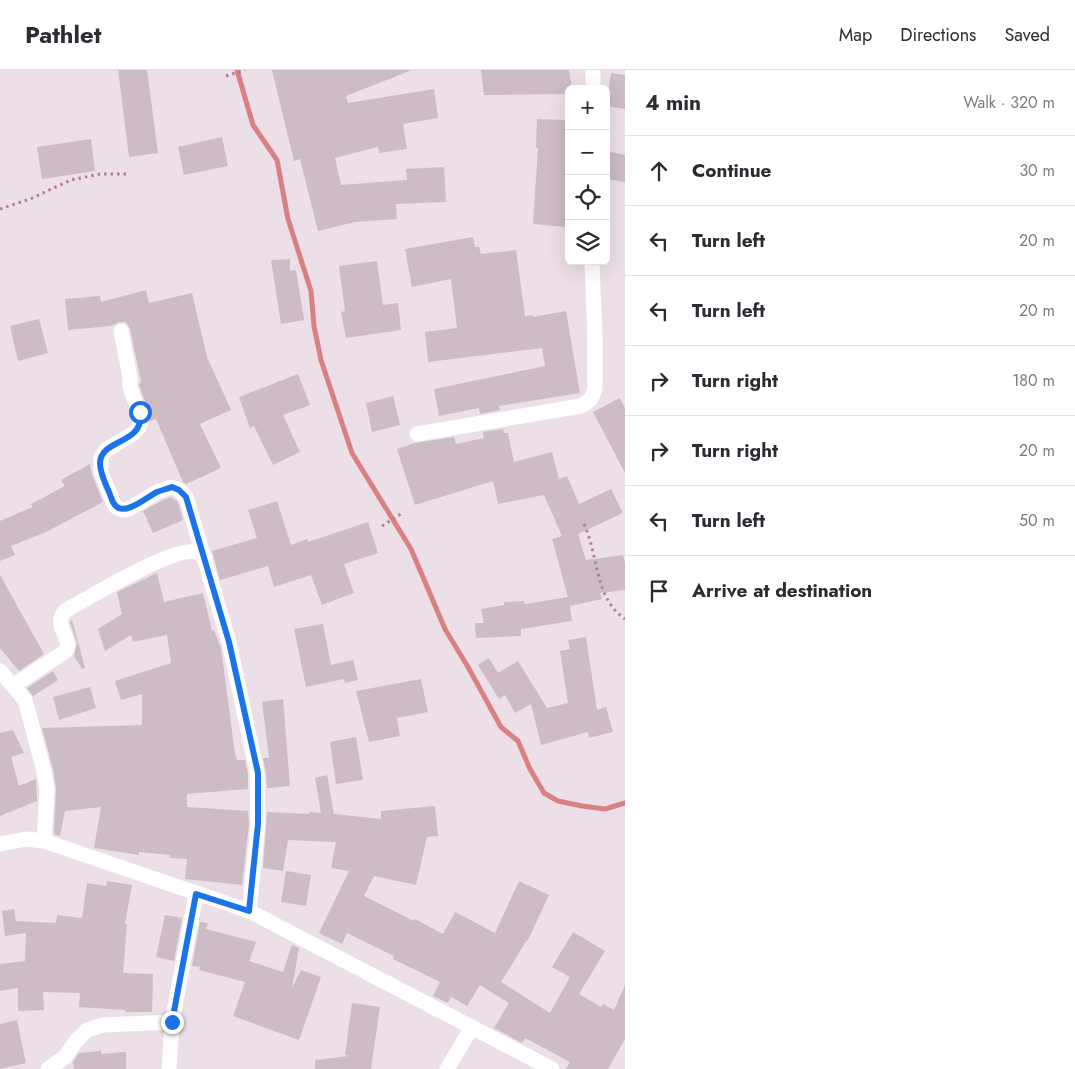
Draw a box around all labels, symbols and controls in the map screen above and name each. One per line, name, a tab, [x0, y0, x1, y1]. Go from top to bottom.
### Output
text: Pathlet	[25, 17, 101, 52]
text: Map	[839, 22, 872, 48]
text: Directions	[900, 22, 976, 48]
text: Saved	[1004, 22, 1050, 48]
map controls	[565, 85, 610, 265]
button: +	[565, 85, 610, 130]
text: 4 min	[645, 88, 701, 118]
text: Walk · 320 m	[963, 91, 1055, 114]
button: −	[565, 130, 610, 175]
icon: ahead	[645, 157, 673, 185]
text: Continue	[692, 157, 771, 184]
text: 30 m	[1019, 159, 1055, 182]
button: locate	[565, 175, 610, 220]
button: layers	[565, 220, 610, 265]
icon: left	[645, 227, 673, 255]
text: Turn left	[692, 227, 765, 254]
text: 20 m	[1019, 229, 1055, 252]
icon: left	[645, 297, 673, 325]
text: Turn left	[692, 297, 765, 324]
text: 20 m	[1019, 299, 1055, 322]
icon: right	[645, 367, 673, 395]
text: Turn right	[692, 367, 778, 394]
text: 180 m	[1012, 369, 1055, 392]
route start	[129, 401, 152, 424]
icon: right	[645, 437, 673, 465]
text: Turn right	[692, 437, 778, 464]
text: 20 m	[1019, 439, 1055, 462]
icon: left	[645, 507, 673, 535]
text: Turn left	[692, 507, 765, 534]
text: 50 m	[1019, 509, 1055, 532]
icon: arrive	[645, 577, 673, 605]
text: Arrive at destination	[692, 577, 872, 604]
route end	[161, 1011, 184, 1034]

